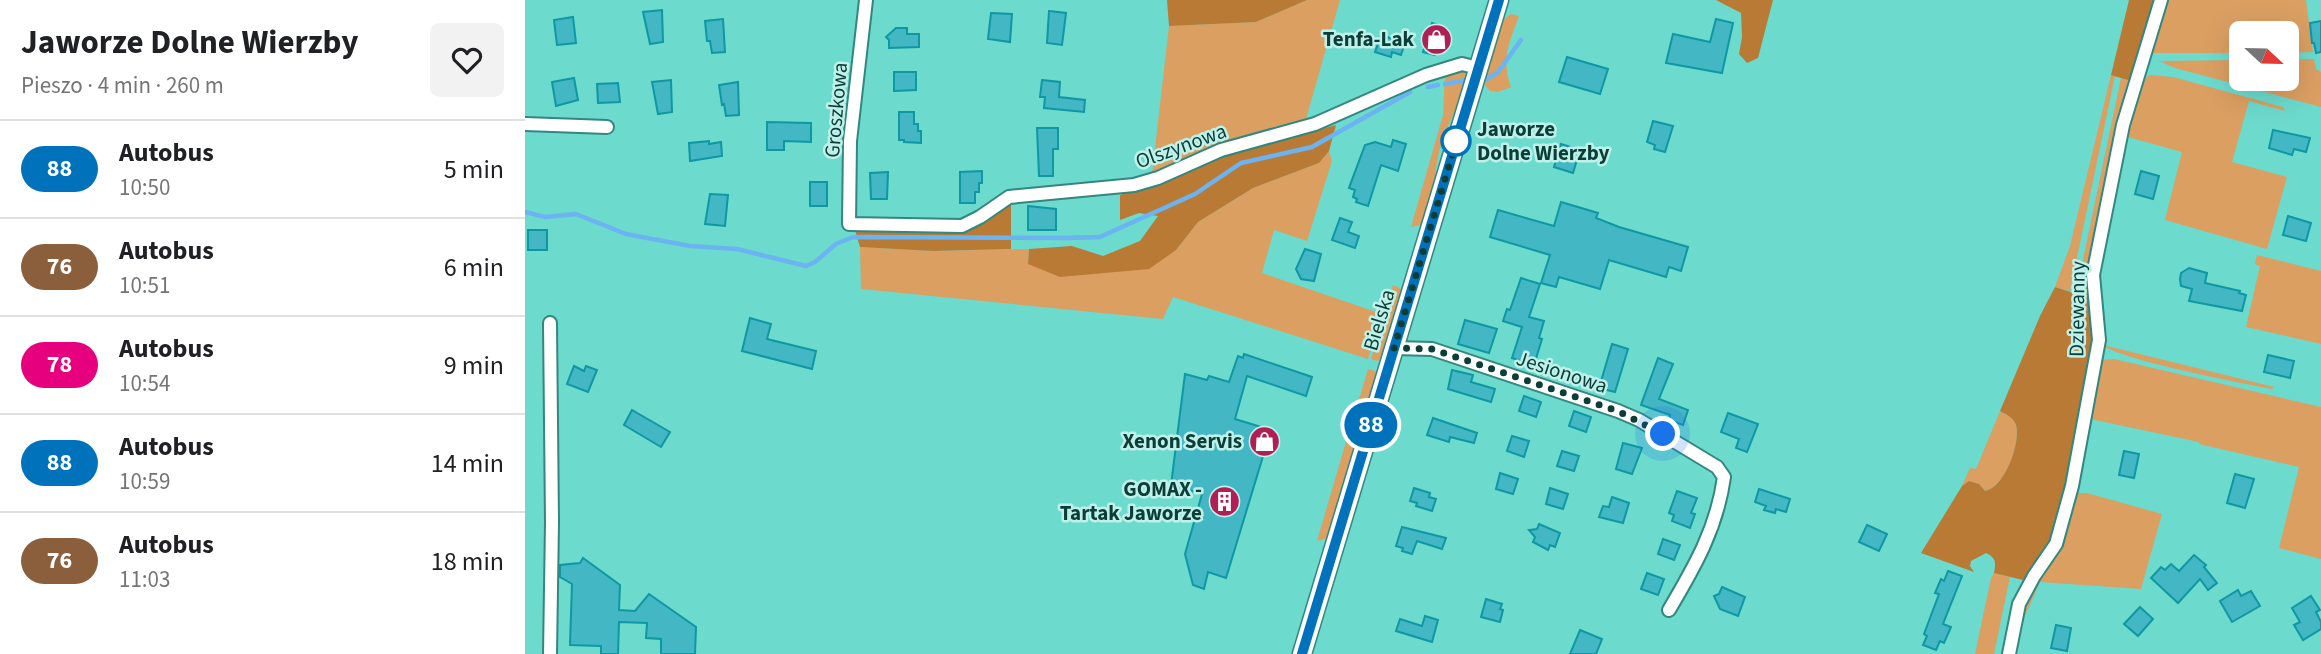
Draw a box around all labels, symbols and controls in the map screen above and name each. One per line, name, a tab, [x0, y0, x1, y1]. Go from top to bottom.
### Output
text: Jaworze Dolne Wierzby	[21, 19, 358, 66]
north arrow	[2229, 21, 2299, 91]
map controls	[2229, 21, 2299, 91]
shop icon: Tenfa-Lak	[1420, 22, 1454, 56]
button: heart	[430, 23, 504, 97]
place label: Tenfa-Lak	[1323, 24, 1414, 54]
street label: Groszkowa	[817, 61, 855, 159]
text: Pieszo · 4 min · 260 m	[21, 69, 224, 102]
place label: Jaworze Dolne Wierzby	[1477, 114, 1610, 168]
street label: Olszynowa	[1131, 116, 1231, 176]
marker: Jaworze Dolne Wierzby	[1441, 126, 1471, 156]
text: Autobus	[119, 134, 214, 171]
text: 88	[47, 151, 72, 186]
text: 5 min	[444, 151, 504, 188]
text: 10:50	[119, 171, 170, 204]
text: Autobus	[119, 232, 214, 269]
text: 76	[47, 249, 72, 284]
text: 6 min	[444, 249, 504, 286]
street label: Dziewanny	[2061, 261, 2093, 357]
text: 10:51	[119, 269, 170, 302]
street label: Bielska	[1355, 286, 1403, 354]
text: Autobus	[119, 330, 214, 367]
street label: Jesionowa	[1513, 343, 1611, 401]
text: 78	[47, 347, 72, 382]
text: 9 min	[444, 347, 504, 384]
text: 10:54	[119, 367, 170, 400]
line badge: 88	[1339, 402, 1403, 448]
text: 88	[1358, 407, 1384, 442]
your location	[1645, 416, 1680, 451]
shop icon: Xenon Servis	[1248, 424, 1282, 458]
place label: Xenon Servis	[1123, 426, 1242, 456]
text: Autobus	[119, 428, 214, 465]
text: 88	[47, 445, 72, 480]
text: 14 min	[431, 445, 504, 482]
text: 10:59	[119, 465, 170, 498]
place label: GOMAX - Tartak Jaworze	[1060, 474, 1202, 528]
building icon: GOMAX - Tartak Jaworze	[1208, 484, 1242, 518]
text: Autobus	[119, 526, 214, 563]
text: 76	[47, 543, 72, 578]
text: 18 min	[431, 543, 504, 580]
text: 11:03	[119, 563, 170, 596]

